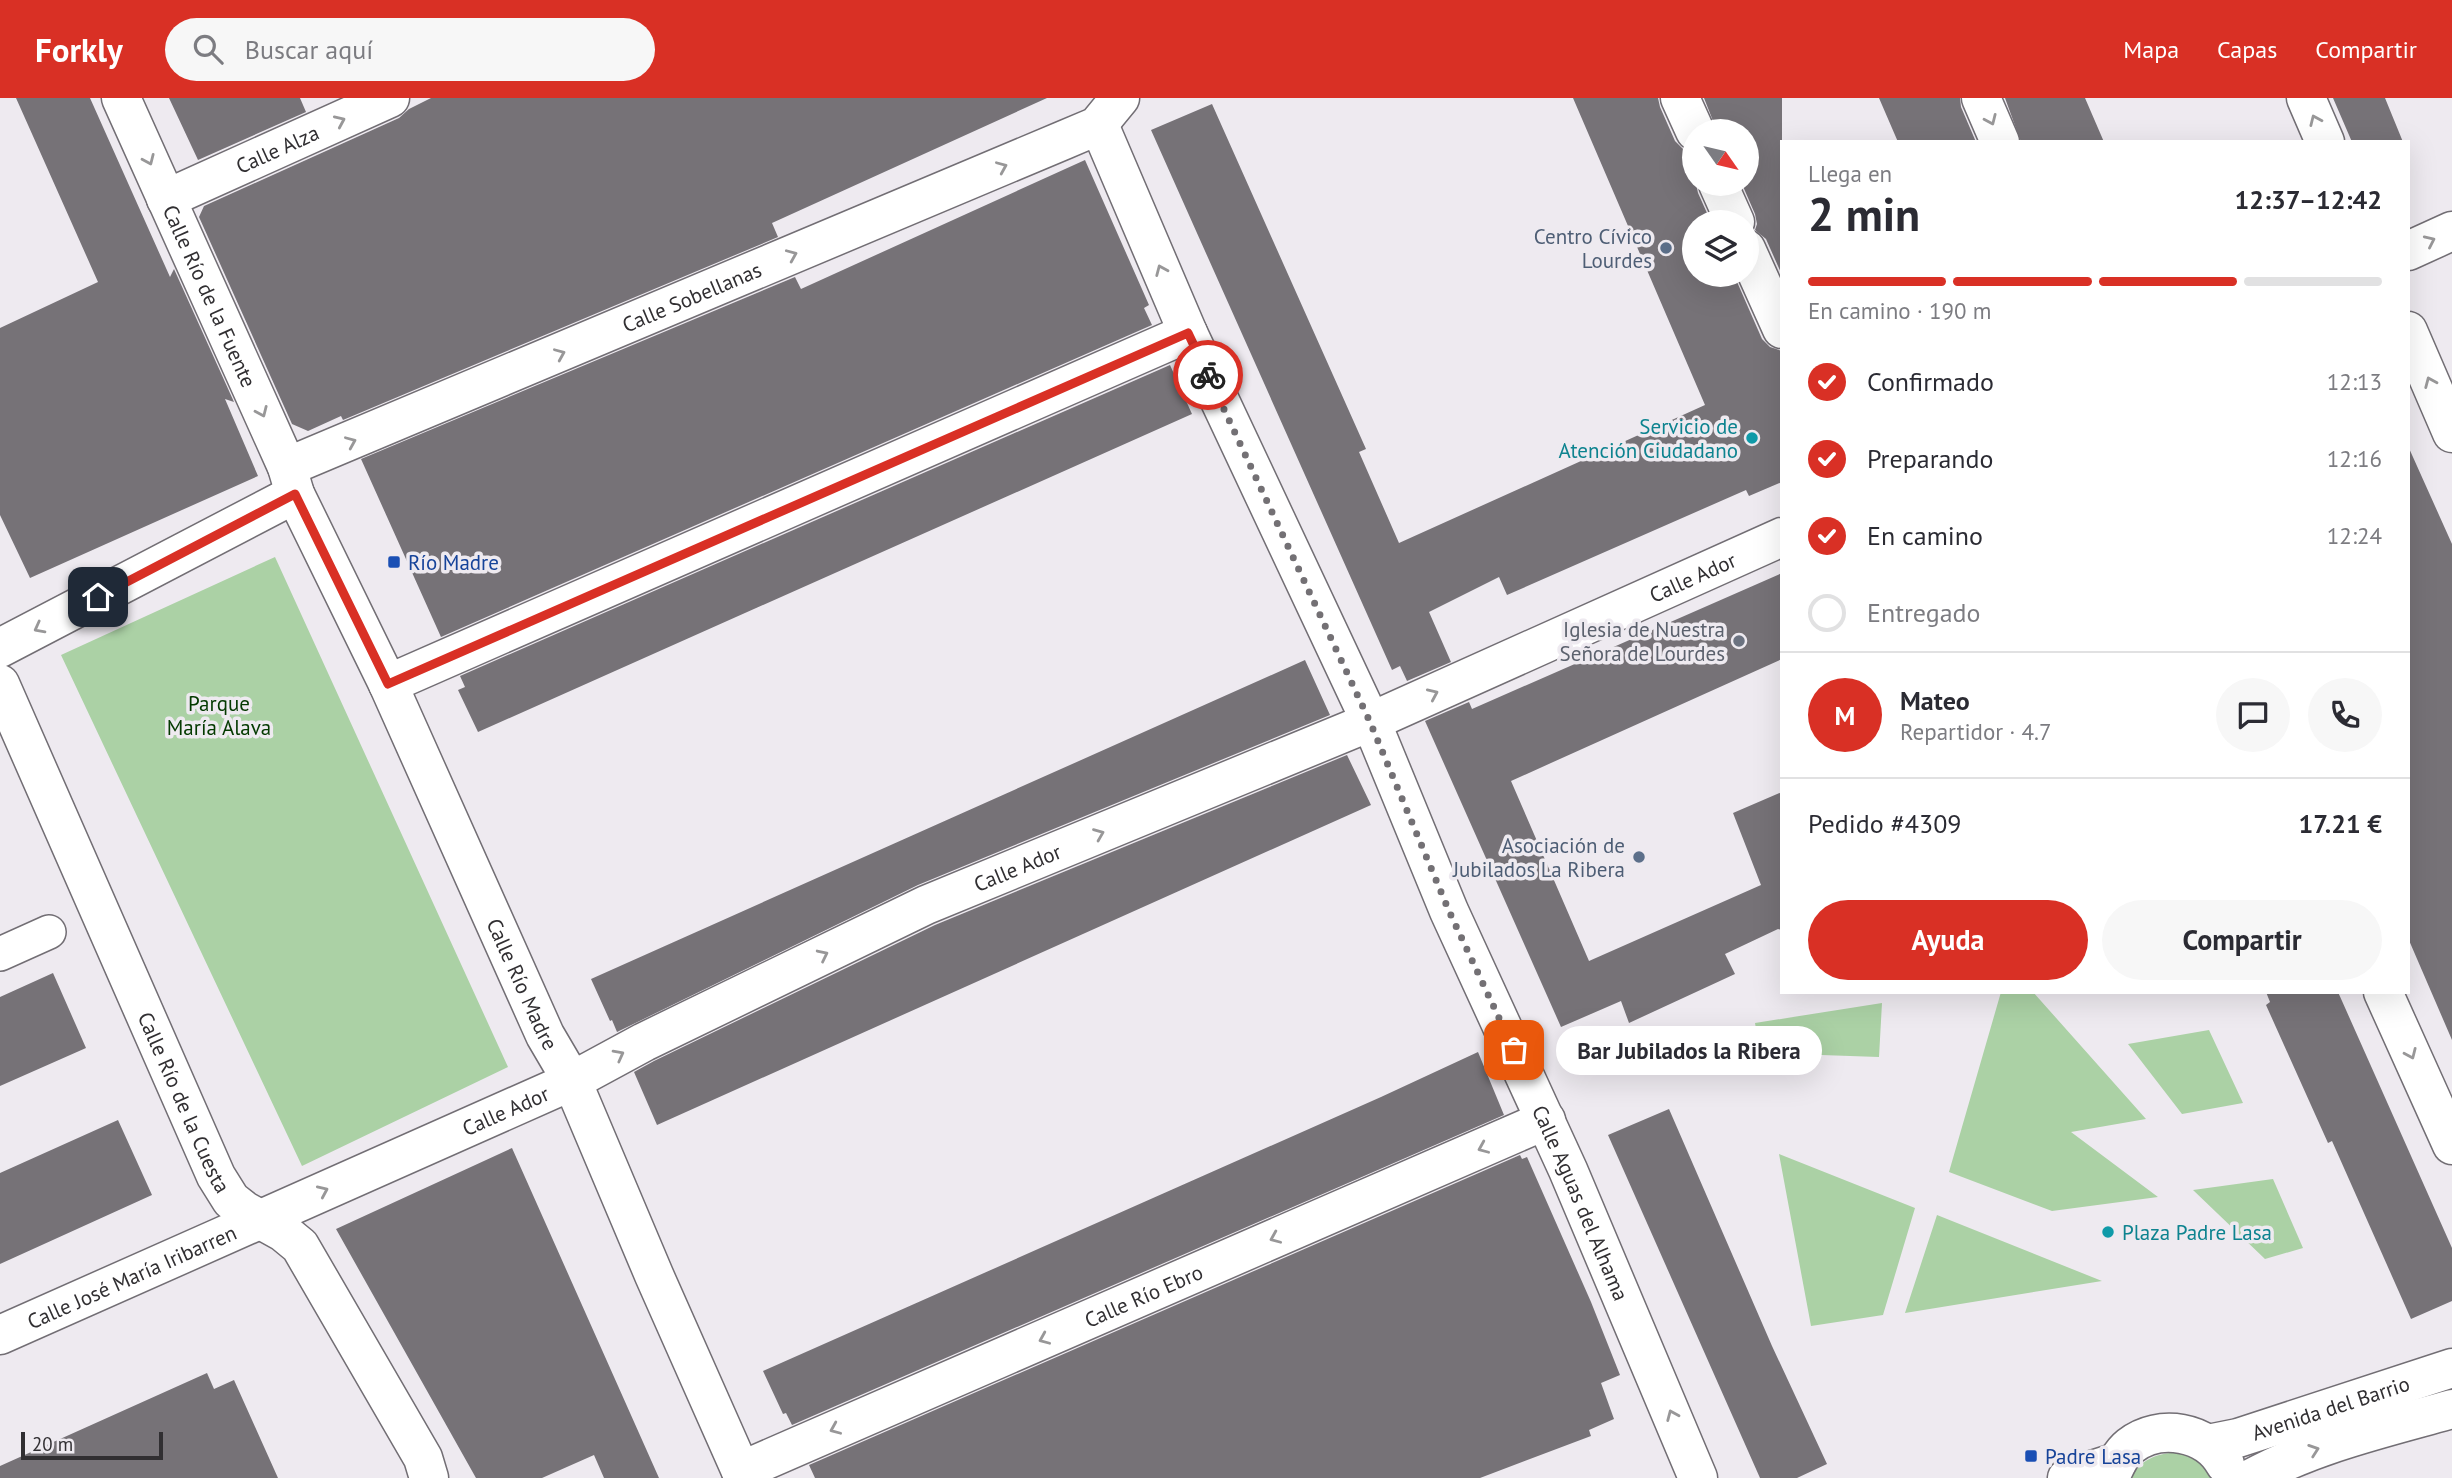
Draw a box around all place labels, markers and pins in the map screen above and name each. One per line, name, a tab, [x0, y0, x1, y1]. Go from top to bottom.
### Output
place label: Centro Cívico Lourdes	[1534, 223, 1652, 274]
marker: Centro Cívico Lourdes	[1658, 240, 1674, 256]
place label: Servicio de Atención Ciudadano	[1558, 413, 1738, 464]
marker: Servicio de Atención Ciudadano	[1744, 430, 1760, 446]
place label: Río Madre	[408, 549, 499, 576]
marker: Río Madre	[386, 554, 402, 570]
pin	[68, 567, 128, 627]
place label: Iglesia de Nuestra Señora de Lourdes	[1560, 616, 1725, 667]
marker: Iglesia de Nuestra Señora de Lourdes	[1731, 633, 1747, 649]
place label: Asociación de Jubilados La Ribera	[1452, 832, 1625, 883]
marker: Asociación de Jubilados La Ribera	[1631, 849, 1647, 865]
pin	[1484, 1020, 1544, 1080]
callout: Bar Jubilados la Ribera	[1556, 1026, 1822, 1074]
place label: Plaza Padre Lasa	[2122, 1219, 2272, 1246]
marker: Plaza Padre Lasa	[2100, 1224, 2116, 1240]
place label: Padre Lasa	[2045, 1443, 2141, 1470]
marker: Padre Lasa	[2023, 1448, 2039, 1464]

